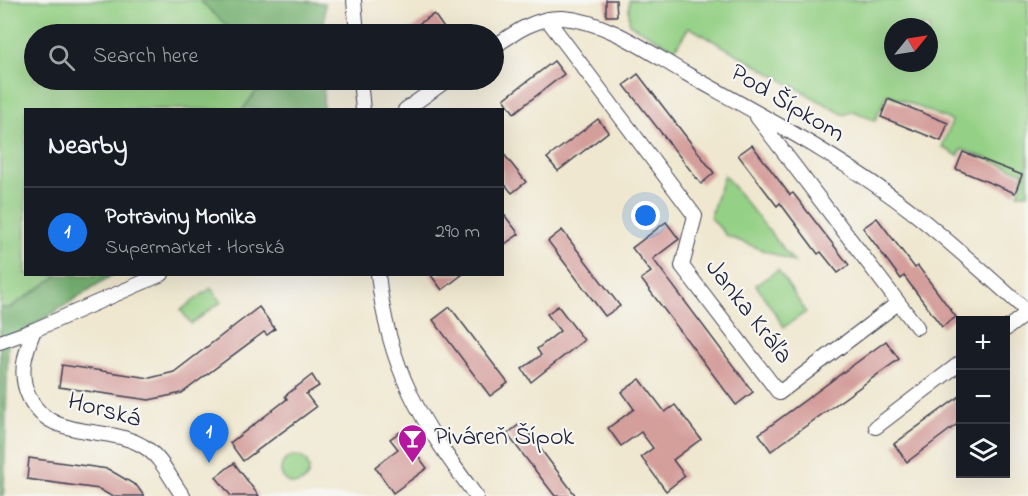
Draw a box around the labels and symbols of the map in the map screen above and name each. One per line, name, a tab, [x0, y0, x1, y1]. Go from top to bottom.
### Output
north arrow	[884, 18, 938, 72]
street label: Pod Šípkom	[722, 55, 852, 153]
your location	[631, 201, 660, 230]
street label: Janka Kráľa	[695, 251, 801, 373]
street label: Horská	[63, 383, 145, 439]
pin: 1	[190, 414, 228, 463]
place label: Piváreň Šípok	[434, 419, 575, 457]
bar icon: Piváreň Šípok	[397, 422, 429, 464]

